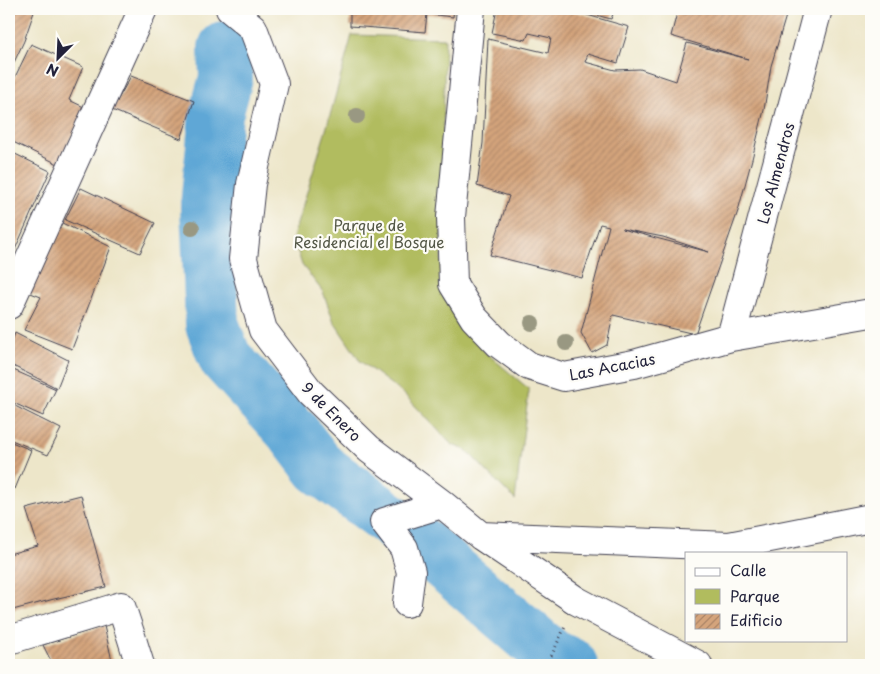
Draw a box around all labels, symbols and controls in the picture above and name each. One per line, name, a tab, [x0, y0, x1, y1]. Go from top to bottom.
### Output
north arrow	[32, 32, 82, 82]
text: N	[43, 58, 62, 82]
street label: Los Almendros	[750, 120, 800, 226]
park label: Parque de Residencial el Bosque	[294, 213, 444, 253]
street label: Las Acacias	[567, 346, 657, 386]
street label: 9 de Enero	[297, 376, 367, 446]
legend	[685, 552, 848, 642]
text: Calle	[730, 558, 767, 581]
text: Parque	[730, 584, 780, 607]
text: Edificio	[730, 608, 783, 631]

